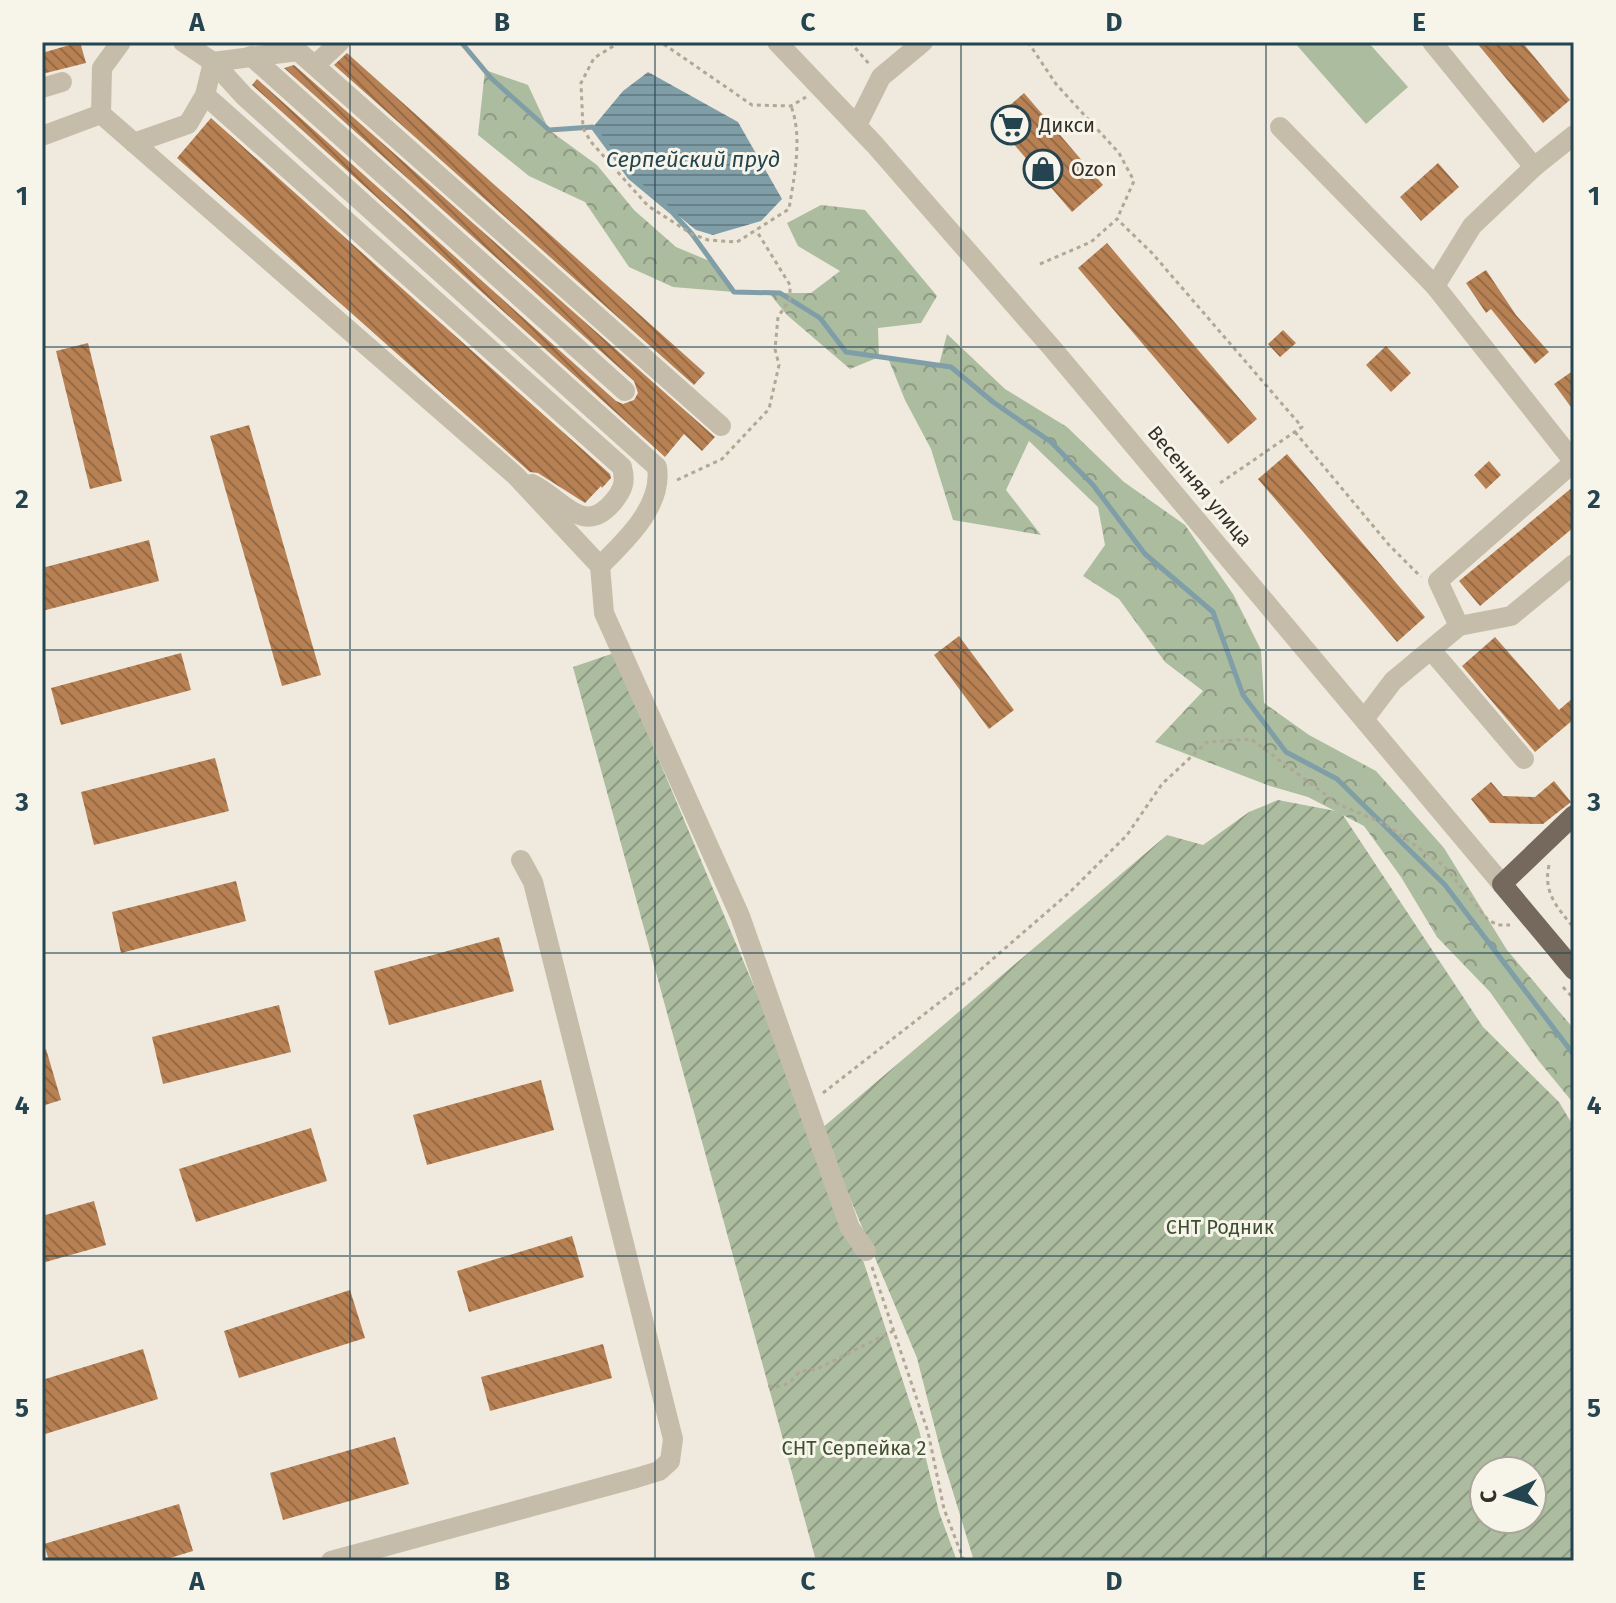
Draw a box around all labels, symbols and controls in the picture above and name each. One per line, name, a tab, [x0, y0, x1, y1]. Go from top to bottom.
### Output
text: A	[188, 7, 205, 38]
text: B	[494, 7, 510, 38]
text: C	[801, 7, 816, 38]
text: D	[1106, 7, 1123, 38]
text: E	[1412, 7, 1426, 38]
supermarket icon: Дикси	[990, 104, 1032, 146]
place label: Дикси	[1038, 113, 1095, 137]
water label: Серпейский пруд	[606, 146, 780, 173]
shop icon: Ozon	[1022, 148, 1064, 190]
place label: Ozon	[1071, 157, 1117, 181]
text: 1	[16, 181, 28, 212]
text: 1	[1588, 181, 1600, 212]
street label: Весенняя улица	[1143, 421, 1257, 551]
text: 2	[15, 484, 29, 515]
text: 2	[1587, 484, 1601, 515]
text: 3	[14, 787, 29, 818]
text: 3	[1586, 787, 1601, 818]
text: 4	[15, 1090, 30, 1121]
text: 4	[1587, 1090, 1602, 1121]
park label: СНТ Родник	[1166, 1215, 1275, 1239]
text: 5	[15, 1393, 29, 1424]
text: 5	[1587, 1393, 1601, 1424]
park label: СНТ Серпейка 2	[782, 1436, 926, 1460]
north arrow	[1468, 1455, 1548, 1535]
text: С	[1475, 1489, 1502, 1504]
text: A	[188, 1566, 205, 1597]
text: B	[494, 1566, 510, 1597]
text: C	[801, 1566, 816, 1597]
text: D	[1106, 1566, 1123, 1597]
text: E	[1412, 1566, 1426, 1597]

